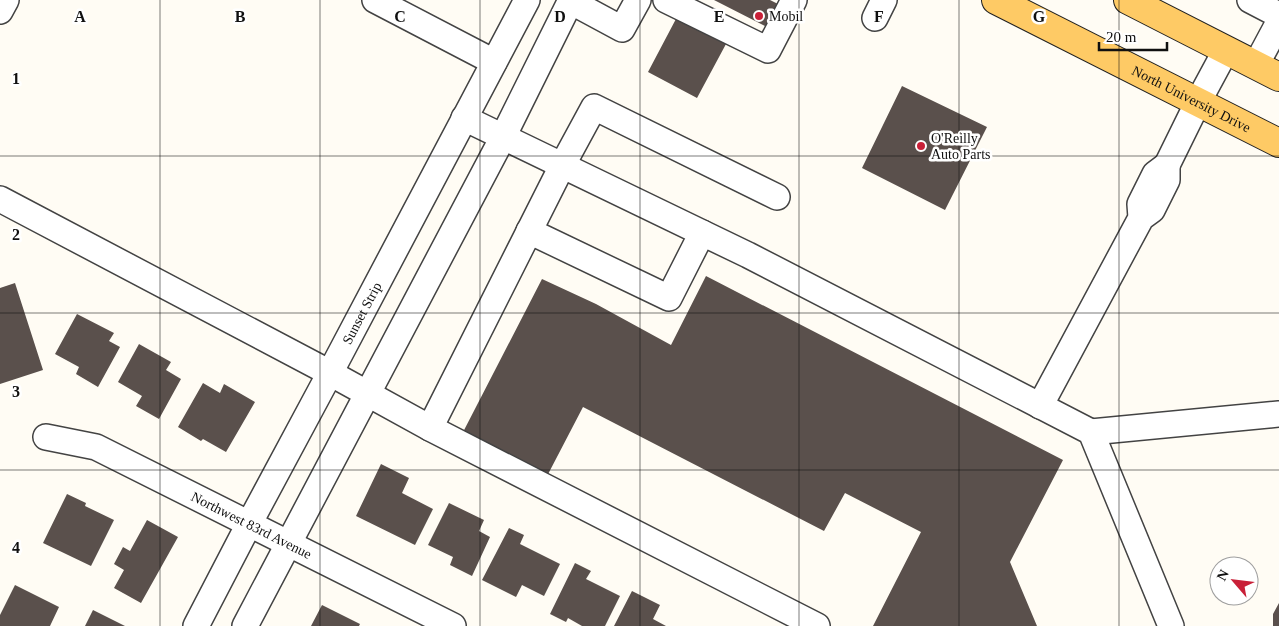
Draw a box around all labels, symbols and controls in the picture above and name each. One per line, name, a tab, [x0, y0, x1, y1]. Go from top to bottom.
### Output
text: A	[74, 8, 86, 25]
text: B	[235, 8, 246, 25]
text: C	[394, 8, 406, 25]
text: D	[554, 8, 566, 25]
text: E	[714, 8, 724, 25]
text: F	[874, 8, 884, 25]
text: G	[1033, 8, 1046, 25]
place label: Mobil	[769, 9, 803, 24]
marker: Mobil	[753, 10, 765, 22]
scale bar	[1099, 20, 1166, 52]
text: 20 m	[1106, 29, 1137, 45]
street label: North University Drive	[1130, 63, 1253, 135]
text: 1	[12, 70, 20, 87]
place label: O'Reilly Auto Parts	[931, 131, 991, 162]
marker: O'Reilly Auto Parts	[915, 140, 927, 152]
text: 2	[12, 226, 20, 243]
street label: Sunset Strip	[340, 280, 385, 347]
text: 3	[12, 383, 20, 400]
street label: Northwest 83rd Avenue	[189, 489, 314, 562]
text: 4	[12, 539, 20, 556]
north arrow	[1209, 556, 1259, 606]
text: N	[1214, 567, 1232, 583]

